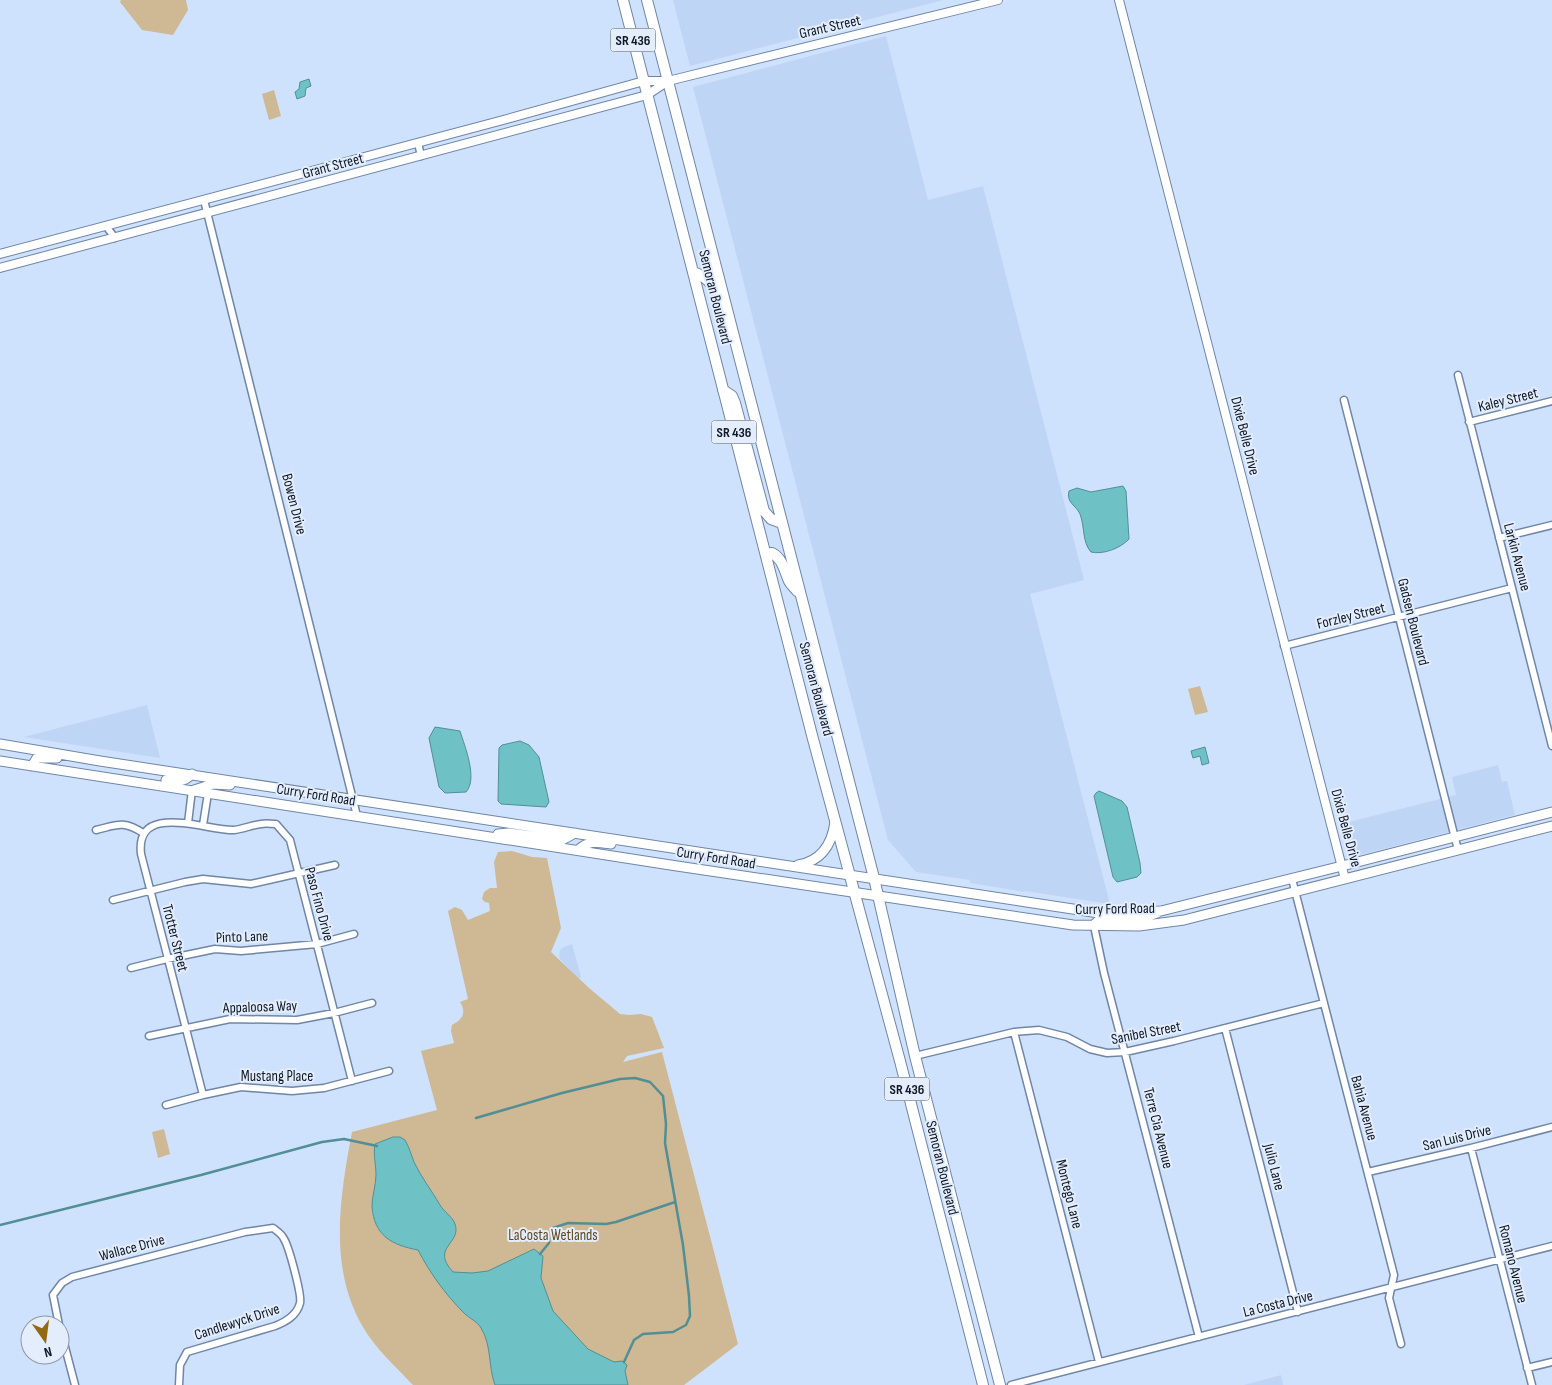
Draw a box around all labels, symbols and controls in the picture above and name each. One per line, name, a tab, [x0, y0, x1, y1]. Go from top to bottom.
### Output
street label: Grant Street	[797, 11, 863, 43]
road number: SR 436	[610, 28, 656, 52]
street label: Grant Street	[300, 149, 366, 183]
street label: Semoran Boulevard	[694, 248, 736, 346]
street label: Kaley Street	[1476, 383, 1540, 417]
street label: Dixie Belle Drive	[1226, 395, 1264, 477]
road number: SR 436	[712, 421, 756, 444]
street label: Bowen Drive	[277, 472, 311, 536]
street label: Larkin Avenue	[1499, 521, 1535, 593]
street label: Gadsen Boulevard	[1393, 576, 1433, 668]
street label: Forzley Street	[1315, 598, 1388, 634]
street label: Semoran Boulevard	[794, 640, 838, 738]
street label: Curry Ford Road	[275, 779, 357, 811]
street label: Dixie Belle Drive	[1326, 787, 1366, 869]
street label: Curry Ford Road	[675, 842, 757, 874]
street label: Paso Fino Drive	[300, 865, 338, 943]
street label: Curry Ford Road	[1075, 899, 1155, 919]
street label: Trotter Street	[157, 902, 193, 974]
street label: Pinto Lane	[215, 927, 269, 947]
street label: Appaloosa Way	[221, 996, 298, 1018]
street label: Sanibel Street	[1110, 1017, 1183, 1049]
street label: Mustang Place	[241, 1067, 313, 1086]
street label: Bahia Avenue	[1346, 1073, 1382, 1143]
road number: SR 436	[884, 1078, 930, 1100]
street label: Terre Cia Avenue	[1139, 1086, 1177, 1170]
street label: Semoran Boulevard	[921, 1119, 963, 1217]
street label: San Luis Drive	[1421, 1120, 1493, 1156]
street label: Julio Lane	[1259, 1141, 1289, 1192]
street label: Montego Lane	[1051, 1158, 1087, 1230]
street label: Romano Avenue	[1494, 1223, 1532, 1305]
park label: LaCosta Wetlands	[508, 1226, 598, 1245]
street label: Wallace Drive	[97, 1230, 167, 1266]
street label: La Costa Drive	[1241, 1286, 1315, 1322]
street label: Candlewyck Drive	[192, 1299, 282, 1345]
north arrow	[20, 1315, 70, 1365]
text: N	[42, 1343, 54, 1361]

